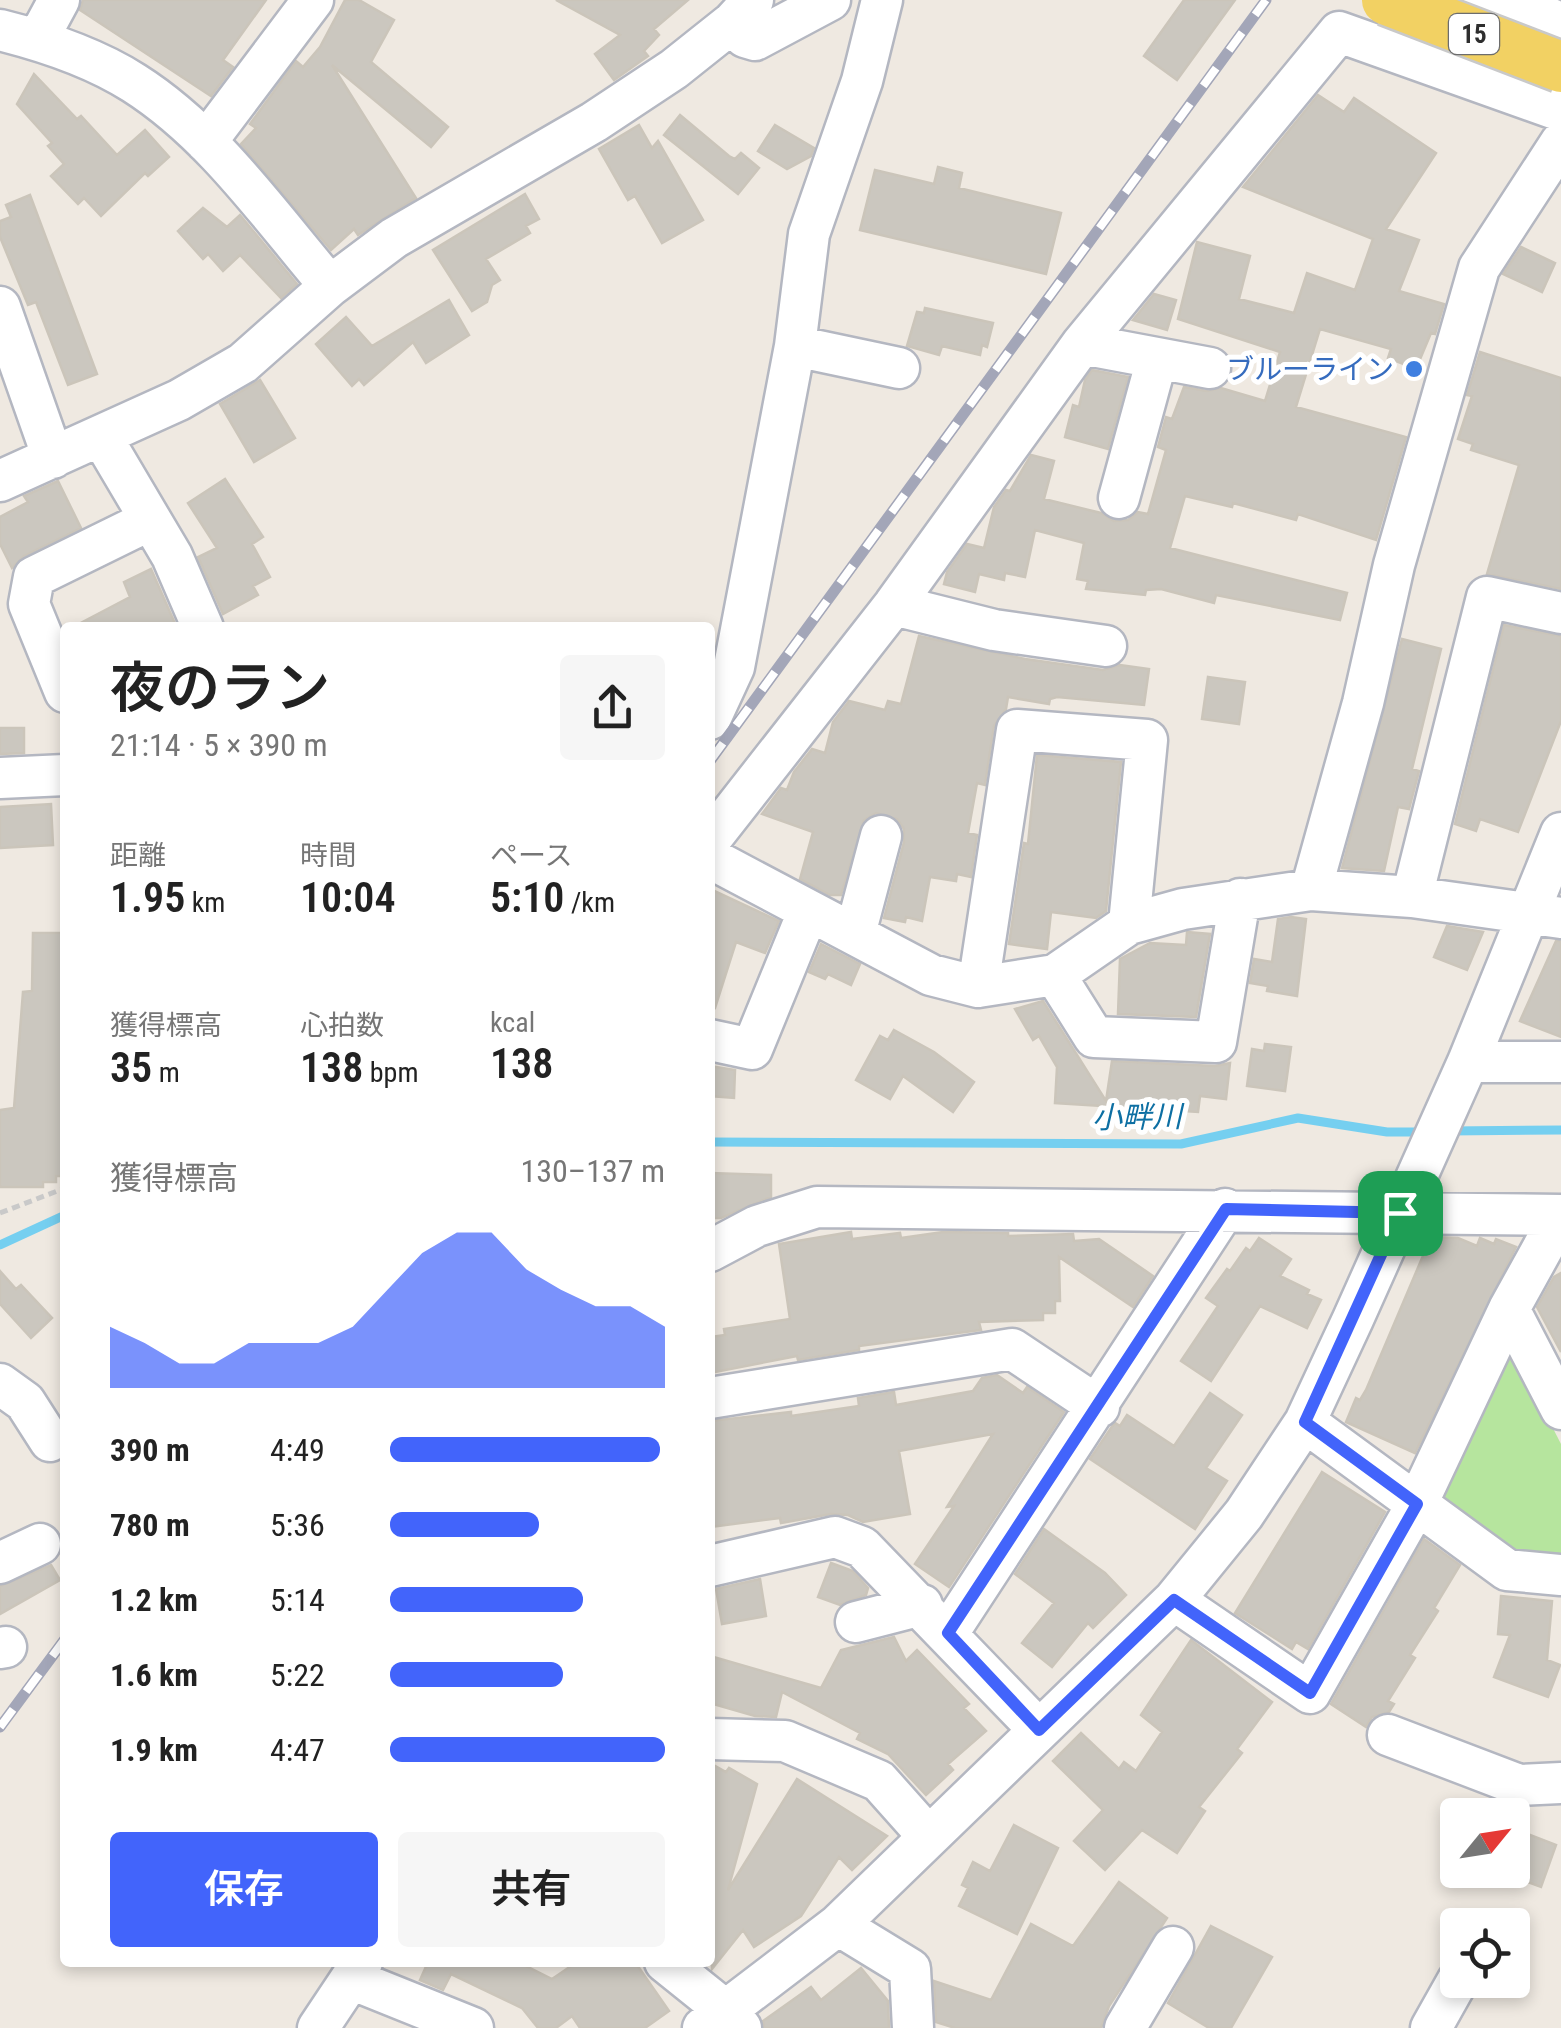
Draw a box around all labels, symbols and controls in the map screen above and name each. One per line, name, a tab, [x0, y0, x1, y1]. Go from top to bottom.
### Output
road number: 15	[1449, 14, 1499, 54]
place label: ブルーライン	[1226, 353, 1394, 386]
marker: ブルーライン	[1403, 358, 1425, 380]
button: share	[560, 655, 665, 760]
text: 夜のラン	[110, 656, 330, 720]
text: 21:14 · 5 × 390 m	[110, 726, 328, 764]
text: 距離	[110, 839, 166, 872]
text: 時間	[300, 839, 356, 872]
text: ペース	[490, 839, 573, 872]
text: 1.95	[110, 873, 185, 922]
text: 10:04	[300, 873, 396, 922]
text: 5:10	[490, 873, 564, 922]
text: km	[185, 886, 225, 919]
text: /km	[564, 886, 615, 919]
text: kcal	[490, 1006, 535, 1039]
text: 獲得標高	[110, 1009, 222, 1042]
text: 心拍数	[300, 1009, 384, 1042]
text: 138	[490, 1039, 553, 1088]
text: 35	[110, 1043, 152, 1092]
text: 138	[300, 1043, 363, 1092]
text: m	[152, 1056, 180, 1089]
text: bpm	[363, 1056, 419, 1089]
water label: 小畔川	[1092, 1099, 1185, 1135]
text: 130–137 m	[520, 1152, 665, 1190]
text: 獲得標高	[110, 1159, 238, 1197]
pin	[1358, 1171, 1443, 1256]
icon: arrive	[1373, 1186, 1428, 1241]
text: 390 m	[110, 1431, 190, 1469]
text: 4:49	[270, 1431, 325, 1469]
text: 780 m	[110, 1506, 190, 1544]
text: 5:36	[270, 1506, 325, 1544]
text: 1.2 km	[110, 1581, 198, 1619]
text: 5:14	[270, 1581, 325, 1619]
text: 1.6 km	[110, 1656, 198, 1694]
text: 5:22	[270, 1656, 325, 1694]
text: 1.9 km	[110, 1731, 198, 1769]
text: 4:47	[270, 1731, 325, 1769]
north arrow	[1440, 1798, 1530, 1888]
map controls	[1440, 1798, 1530, 1998]
button: 保存	[110, 1832, 378, 1947]
button: 共有	[398, 1832, 665, 1947]
button: locate	[1440, 1908, 1530, 1998]

